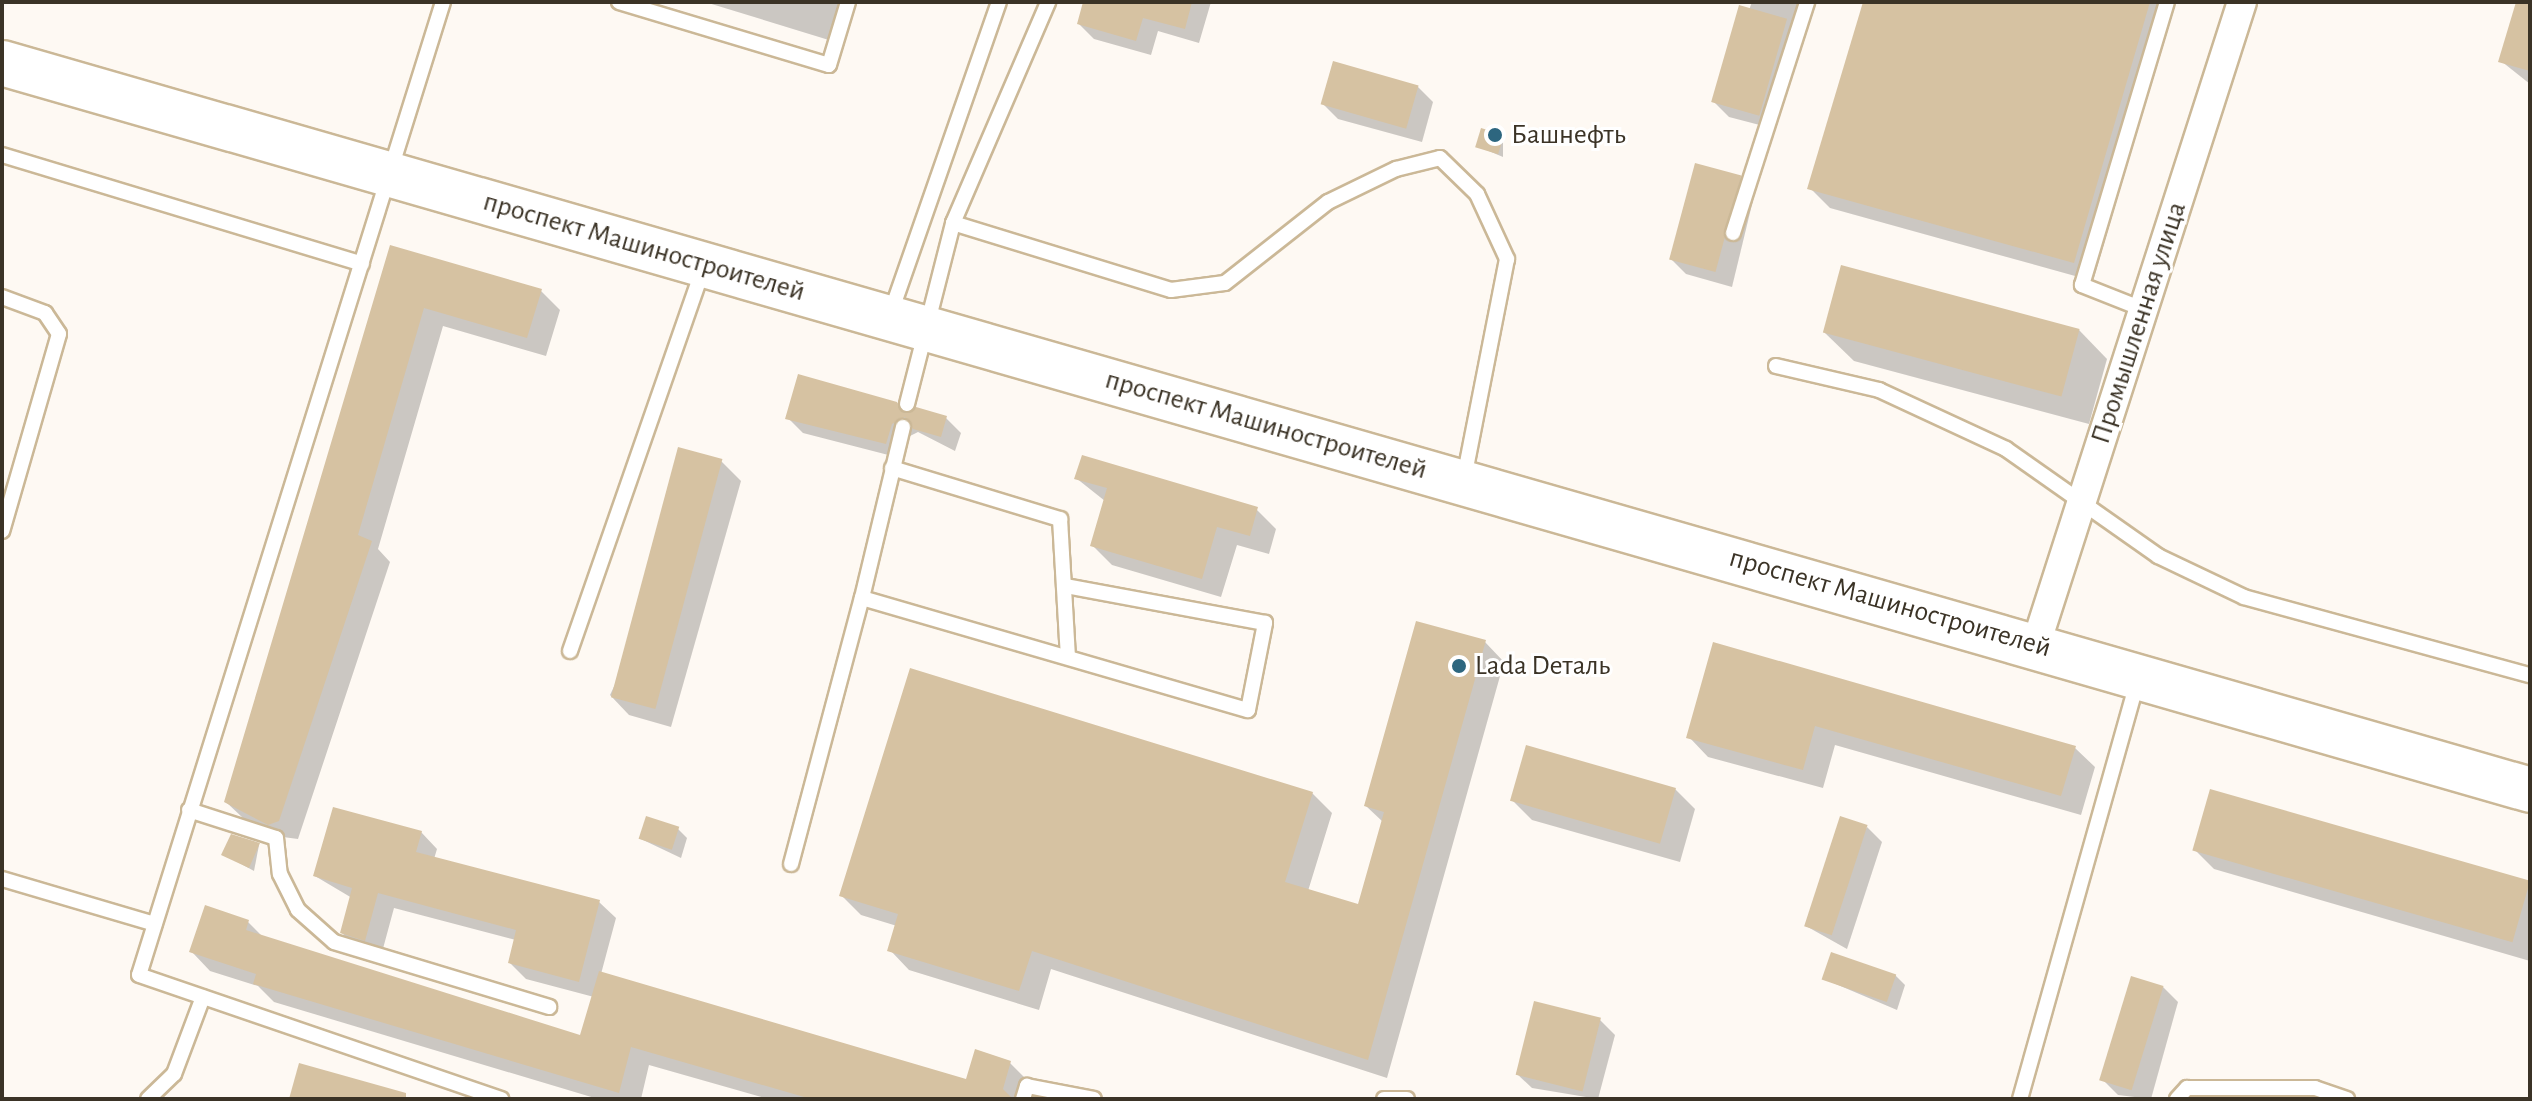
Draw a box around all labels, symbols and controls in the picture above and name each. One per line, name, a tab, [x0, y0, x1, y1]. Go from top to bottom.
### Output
place label: Башнефть	[1511, 118, 1626, 152]
marker: Башнефть	[1486, 126, 1504, 144]
street label: проспект Машиностроителей	[479, 185, 809, 309]
street label: Промышленная улица	[2084, 198, 2194, 448]
street label: проспект Машиностроителей	[1101, 363, 1431, 487]
street label: проспект Машиностроителей	[1725, 541, 2055, 665]
place label: Lada Dеталь	[1475, 649, 1610, 683]
marker: Lada Dеталь	[1450, 657, 1468, 675]

